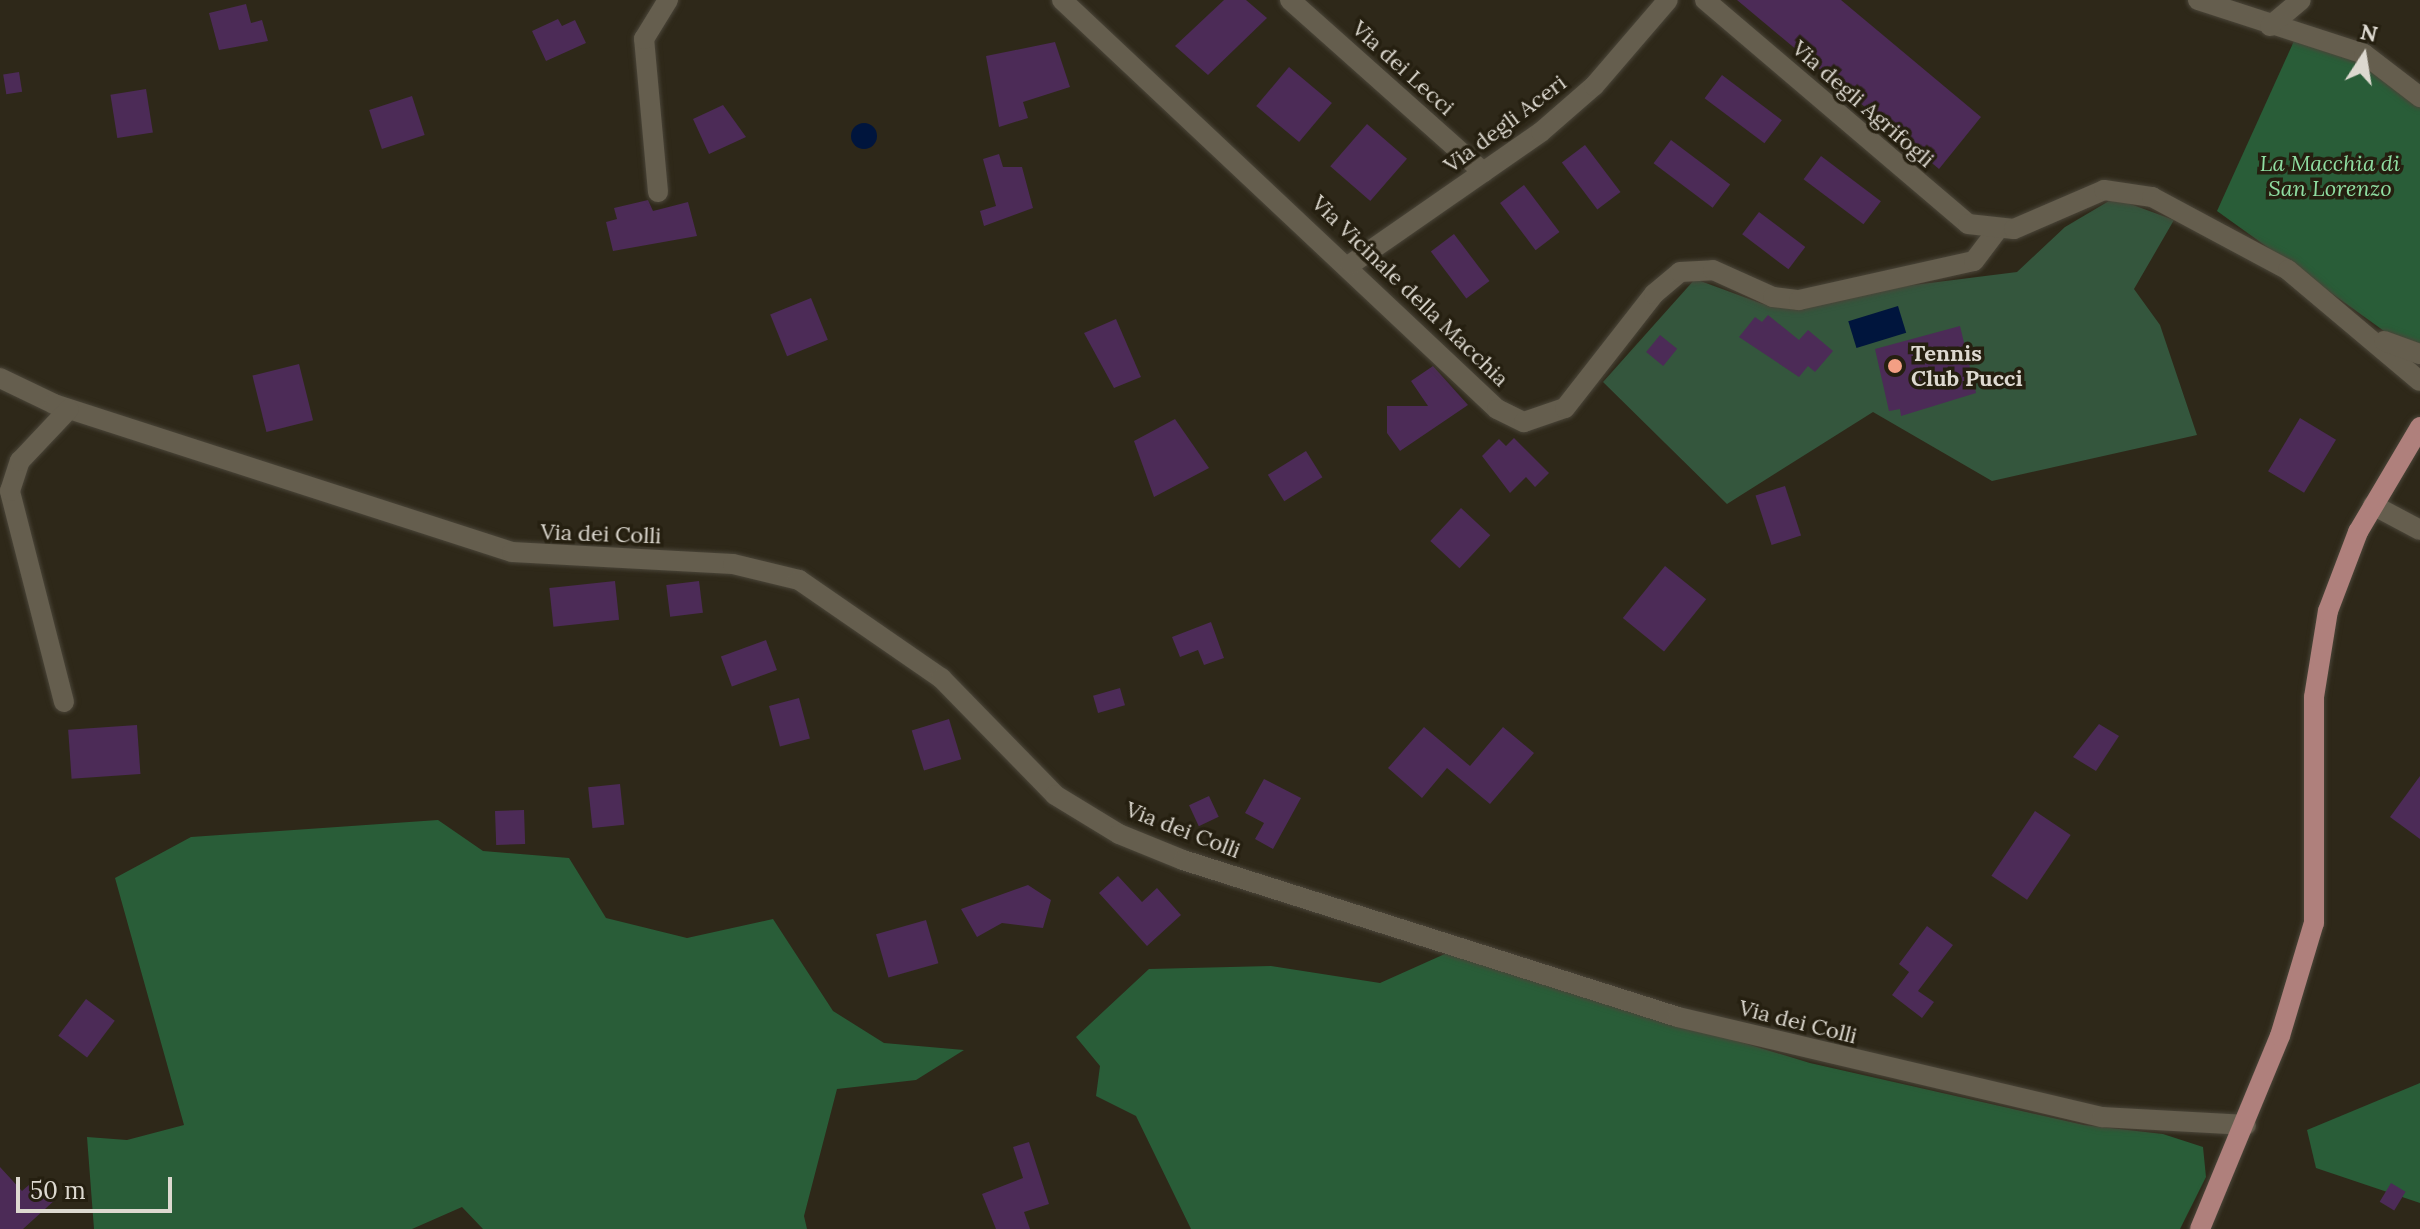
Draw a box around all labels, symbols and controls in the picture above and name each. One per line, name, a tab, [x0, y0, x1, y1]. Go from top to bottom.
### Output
street label: Via dei Lecci	[1346, 15, 1460, 121]
north arrow	[2324, 16, 2404, 96]
text: N	[2358, 17, 2380, 48]
street label: Via degli Agrifogli	[1786, 35, 1940, 173]
street label: Via degli Aceri	[1439, 70, 1571, 178]
park label: La Macchia di San Lorenzo	[2260, 150, 2400, 202]
street label: Via Vicinale della Macchia	[1306, 190, 1514, 392]
place label: Tennis Club Pucci	[1911, 340, 2023, 392]
marker: Tennis Club Pucci	[1886, 357, 1904, 375]
street label: Via dei Colli	[540, 519, 662, 549]
street label: Via dei Colli	[1122, 796, 1244, 864]
street label: Via dei Colli	[1736, 995, 1860, 1049]
scale bar	[20, 1161, 176, 1211]
text: 50 m	[30, 1175, 86, 1206]

